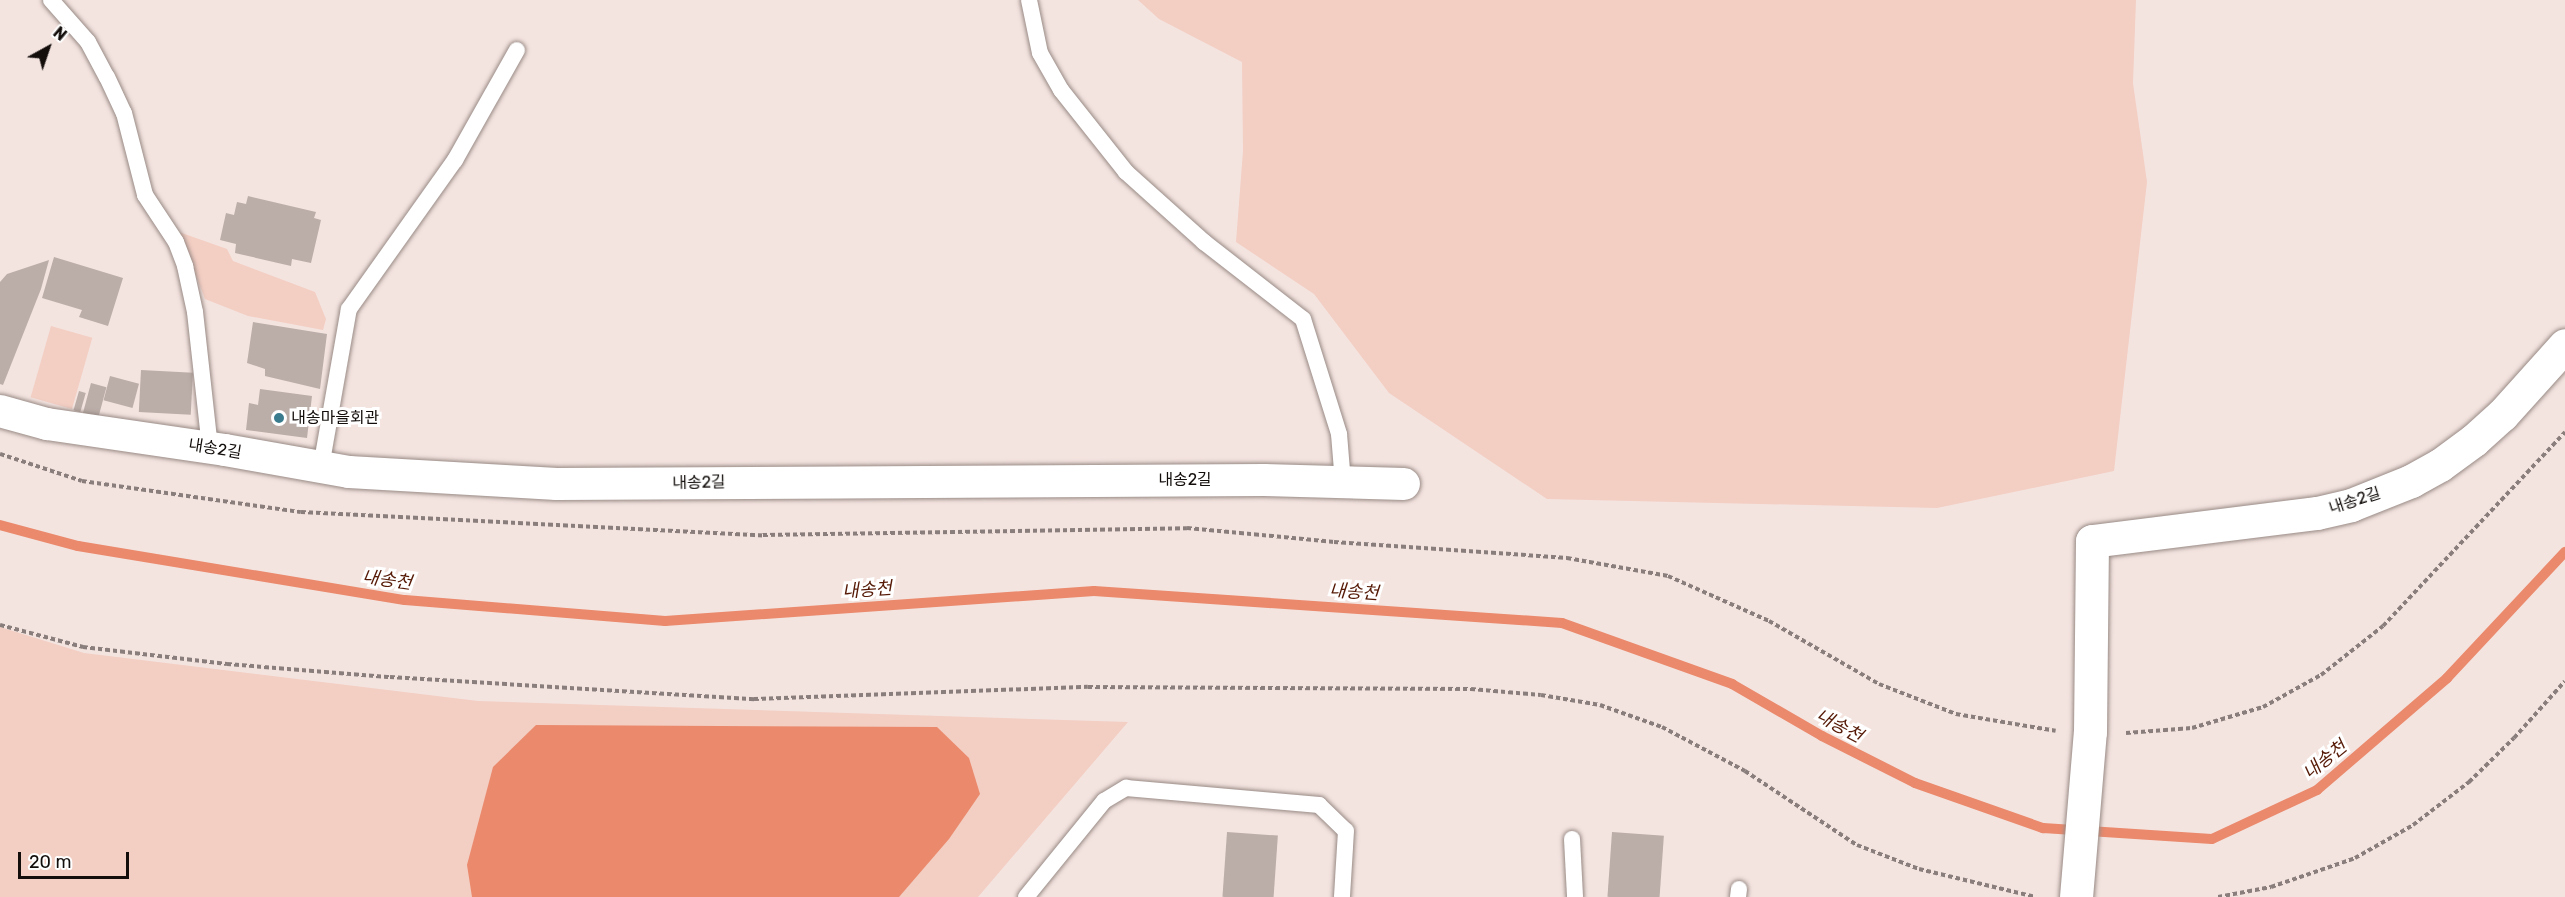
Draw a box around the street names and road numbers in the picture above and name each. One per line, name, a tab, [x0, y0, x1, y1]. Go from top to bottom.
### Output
street label: 내송2길	[187, 435, 243, 463]
street label: 내송2길	[1158, 470, 1212, 490]
street label: 내송2길	[672, 473, 726, 493]
street label: 내송2길	[2327, 484, 2383, 518]

